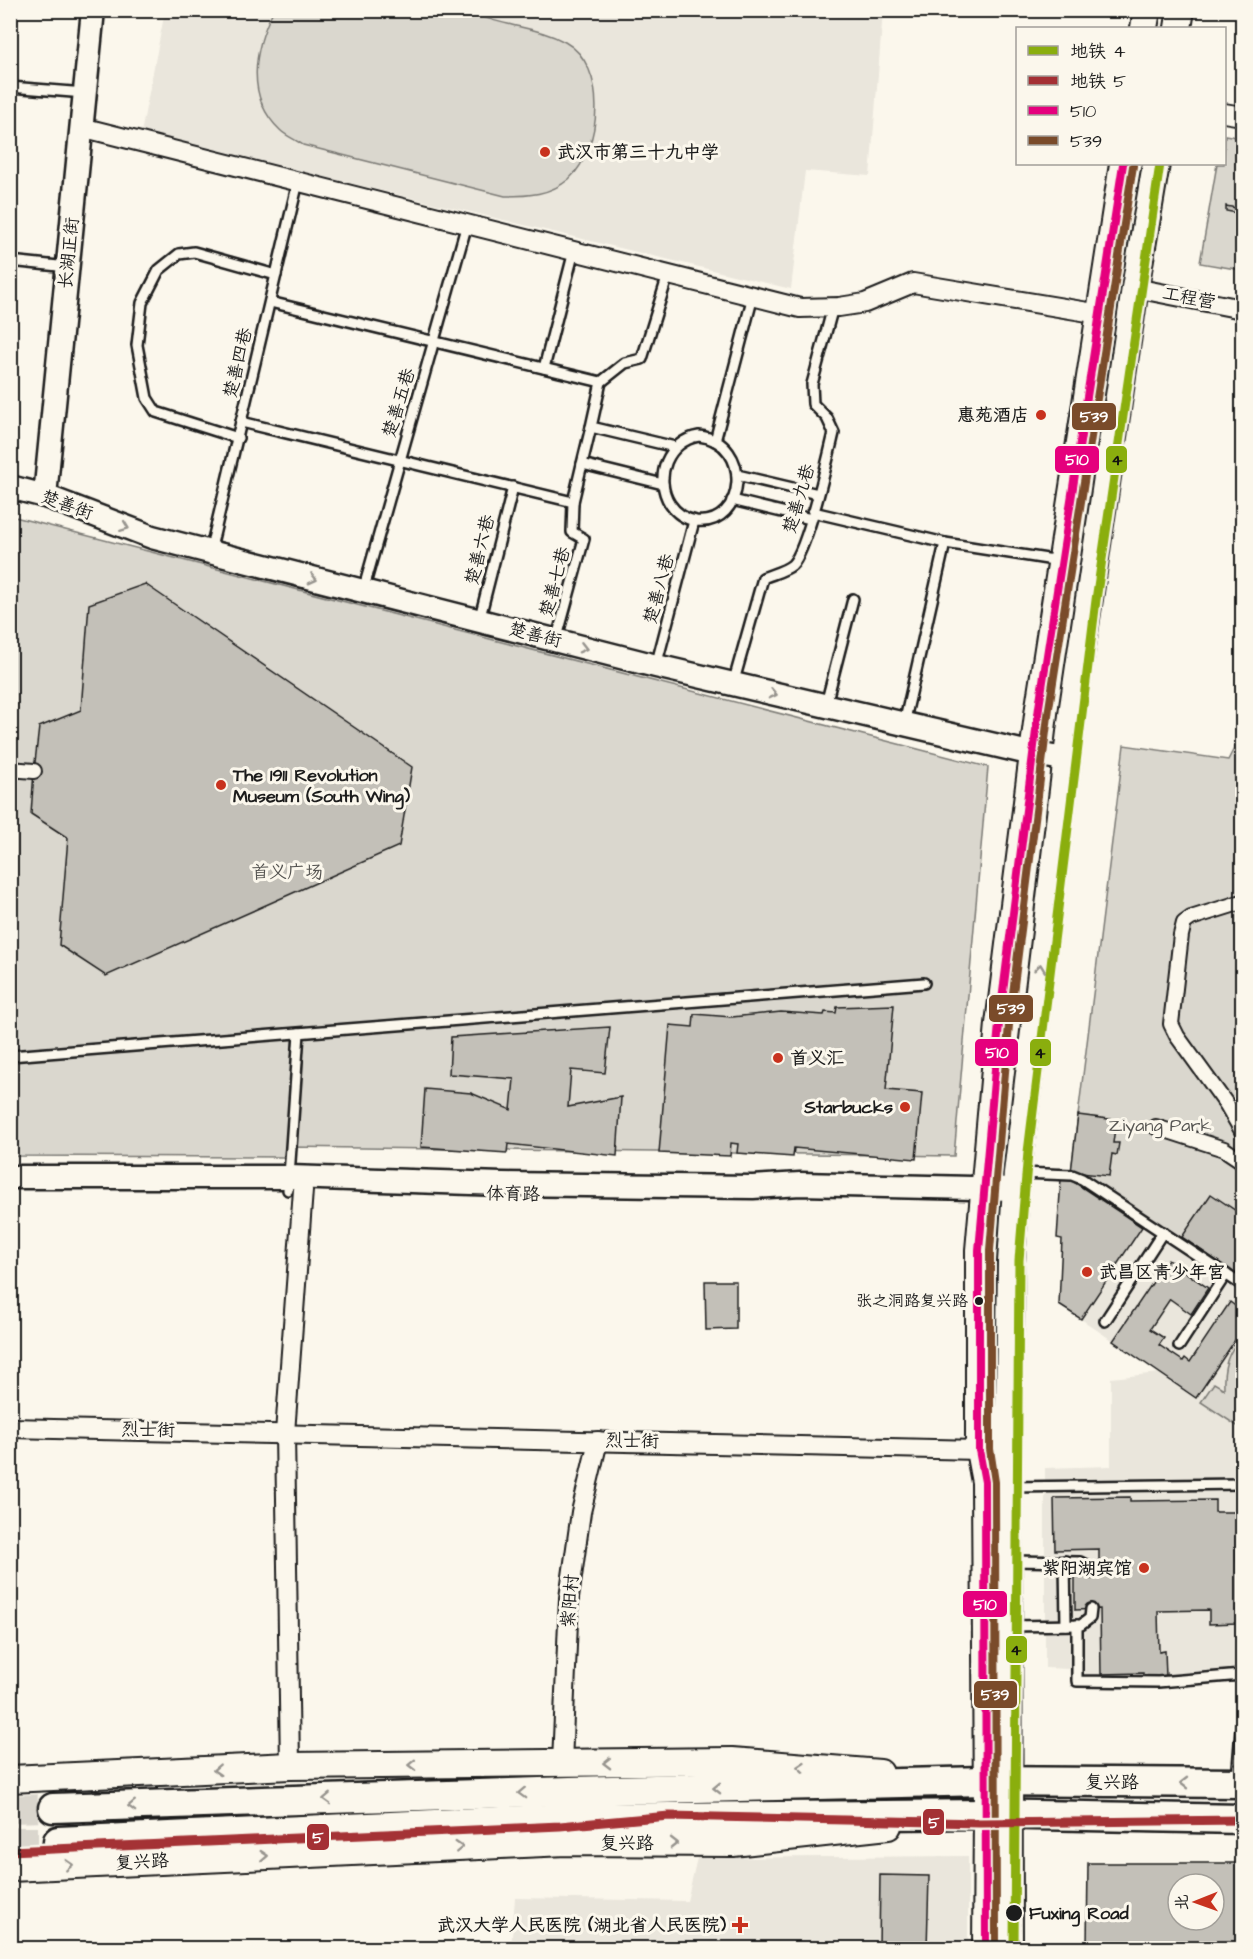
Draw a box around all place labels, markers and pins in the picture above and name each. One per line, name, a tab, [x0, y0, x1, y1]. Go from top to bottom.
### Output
place label: 武汉市第三十九中学	[557, 140, 719, 165]
marker: 武汉市第三十九中学	[538, 145, 552, 159]
place label: 惠苑酒店	[957, 403, 1029, 428]
marker: 惠苑酒店	[1034, 408, 1048, 422]
place label: The 1911 Revolution Museum (South Wing)	[232, 763, 411, 810]
marker: The 1911 Revolution Museum (South Wing)	[214, 778, 228, 792]
place label: 首义汇	[790, 1046, 844, 1071]
marker: 首义汇	[771, 1051, 785, 1065]
place label: Starbucks	[803, 1095, 893, 1120]
marker: Starbucks	[898, 1100, 912, 1114]
place label: 武昌区青少年宫	[1099, 1260, 1225, 1285]
marker: 武昌区青少年宫	[1080, 1265, 1094, 1279]
place label: 张之洞路复兴路	[856, 1290, 968, 1312]
marker: 张之洞路复兴路	[973, 1295, 985, 1307]
place label: 紫阳湖宾馆	[1042, 1556, 1132, 1581]
marker: 紫阳湖宾馆	[1137, 1561, 1151, 1575]
place label: Fuxing Road	[1029, 1901, 1129, 1927]
marker: Fuxing Road	[1004, 1903, 1024, 1923]
place label: 武汉大学人民医院 (湖北省人民医院)	[437, 1913, 727, 1938]
marker: 武汉大学人民医院 (湖北省人民医院)	[731, 1916, 749, 1934]

